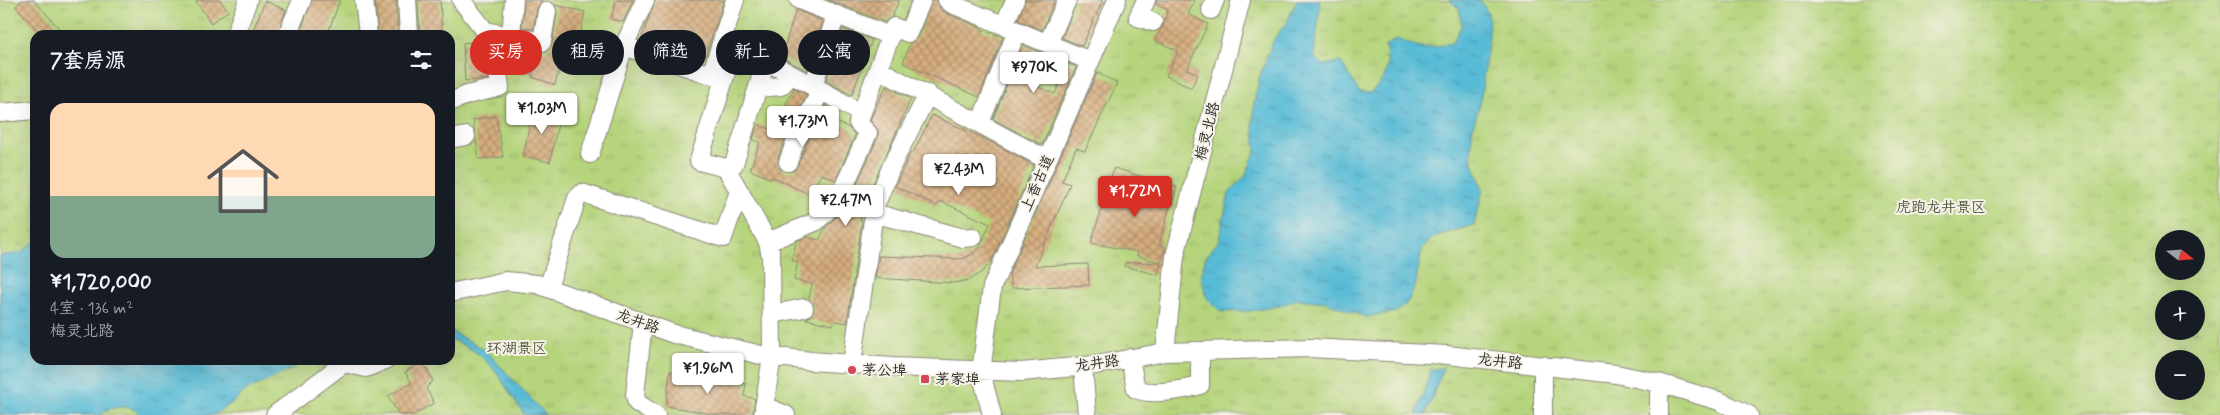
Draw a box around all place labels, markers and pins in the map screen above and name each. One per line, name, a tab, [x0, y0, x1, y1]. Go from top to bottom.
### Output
pin: ¥970K	[999, 52, 1069, 94]
pin: ¥1.03M	[501, 92, 583, 135]
pin: ¥1.73M	[762, 106, 844, 148]
pin: ¥2.43M	[918, 154, 1000, 196]
pin: ¥1.72M	[1094, 176, 1176, 218]
pin: ¥2.47M	[805, 184, 887, 227]
pin: ¥1.96M	[667, 352, 749, 395]
place label: 茅公埠	[862, 361, 907, 381]
marker: 茅公埠	[846, 364, 858, 376]
place label: 茅家埠	[935, 370, 980, 390]
marker: 茅家埠	[919, 373, 931, 385]

